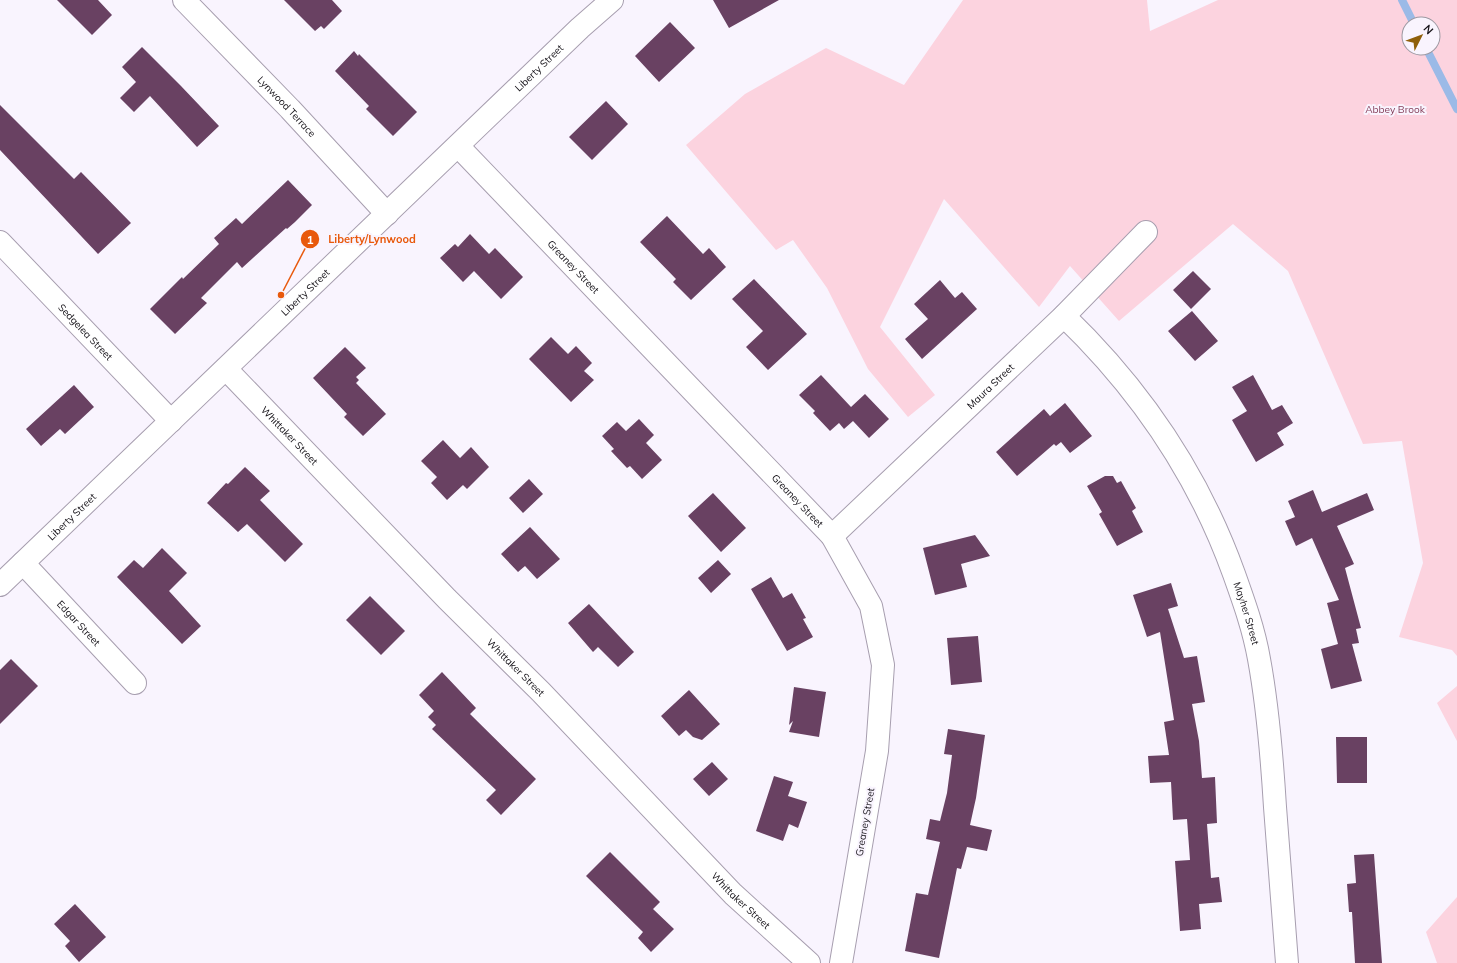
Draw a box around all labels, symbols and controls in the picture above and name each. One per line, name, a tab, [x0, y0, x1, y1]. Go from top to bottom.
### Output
north arrow	[1401, 16, 1441, 56]
text: N	[1420, 22, 1436, 37]
street label: Liberty Street	[512, 41, 566, 94]
street label: Lynwood Terrace	[255, 73, 319, 140]
park label: Abbey Brook	[1365, 103, 1426, 116]
callout: Liberty/Lynwood	[300, 228, 423, 251]
text: 1	[306, 232, 314, 247]
text: Liberty/Lynwood	[328, 232, 416, 246]
street label: Greaney Street	[545, 237, 603, 296]
street label: Liberty Street	[278, 265, 332, 318]
street label: Sedgelea Street	[56, 301, 116, 363]
street label: Maura Street	[964, 360, 1017, 411]
street label: Whittaker Street	[258, 403, 321, 468]
street label: Greaney Street	[769, 471, 827, 530]
street label: Liberty Street	[44, 490, 99, 543]
street label: Mayher Street	[1231, 580, 1263, 646]
street label: Edgar Street	[54, 597, 104, 649]
street label: Whittaker Street	[484, 636, 548, 699]
street label: Greaney Street	[853, 786, 877, 857]
street label: Whittaker Street	[709, 869, 774, 932]

